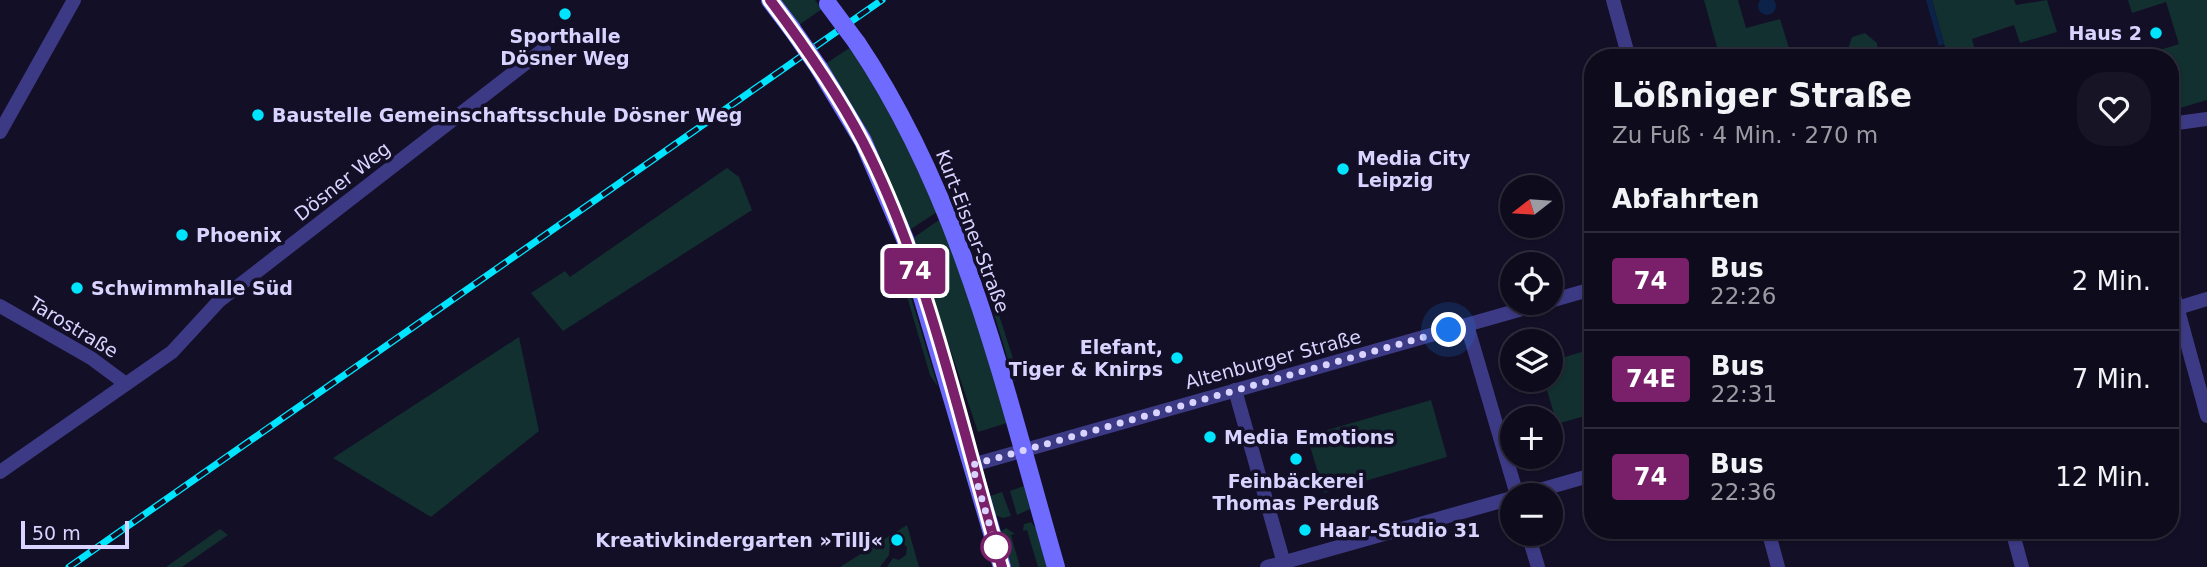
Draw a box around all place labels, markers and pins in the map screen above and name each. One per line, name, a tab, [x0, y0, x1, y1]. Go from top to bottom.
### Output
marker: Sporthalle Dösner Weg	[557, 6, 573, 22]
place label: Haus 2	[2069, 22, 2142, 44]
place label: Sporthalle Dösner Weg	[500, 25, 630, 69]
marker: Haus 2	[2148, 25, 2164, 41]
place label: Baustelle Gemeinschaftsschule Dösner Weg	[272, 104, 742, 126]
marker: Baustelle Gemeinschaftsschule Dösner Weg	[250, 107, 266, 123]
place label: Media City Leipzig	[1357, 147, 1471, 191]
marker: Media City Leipzig	[1335, 161, 1351, 177]
place label: Phoenix	[196, 224, 282, 246]
marker: Phoenix	[174, 227, 190, 243]
place label: Schwimmhalle Süd	[91, 277, 293, 299]
marker: Schwimmhalle Süd	[69, 280, 85, 296]
place label: Elefant, Tiger & Knirps	[1009, 336, 1163, 380]
marker: Elefant, Tiger & Knirps	[1169, 350, 1185, 366]
place label: Media Emotions	[1224, 426, 1395, 448]
marker: Media Emotions	[1202, 429, 1218, 445]
marker: Feinbäckerei Thomas Perduß	[1288, 451, 1304, 467]
place label: Feinbäckerei Thomas Perduß	[1212, 470, 1380, 514]
place label: Haar-Studio 31	[1319, 519, 1480, 541]
marker: Haar-Studio 31	[1297, 522, 1313, 538]
place label: Kreativkindergarten »Tillj«	[595, 529, 883, 551]
marker: Kreativkindergarten »Tillj«	[889, 532, 905, 548]
unlabelled marker	[981, 532, 1011, 562]

